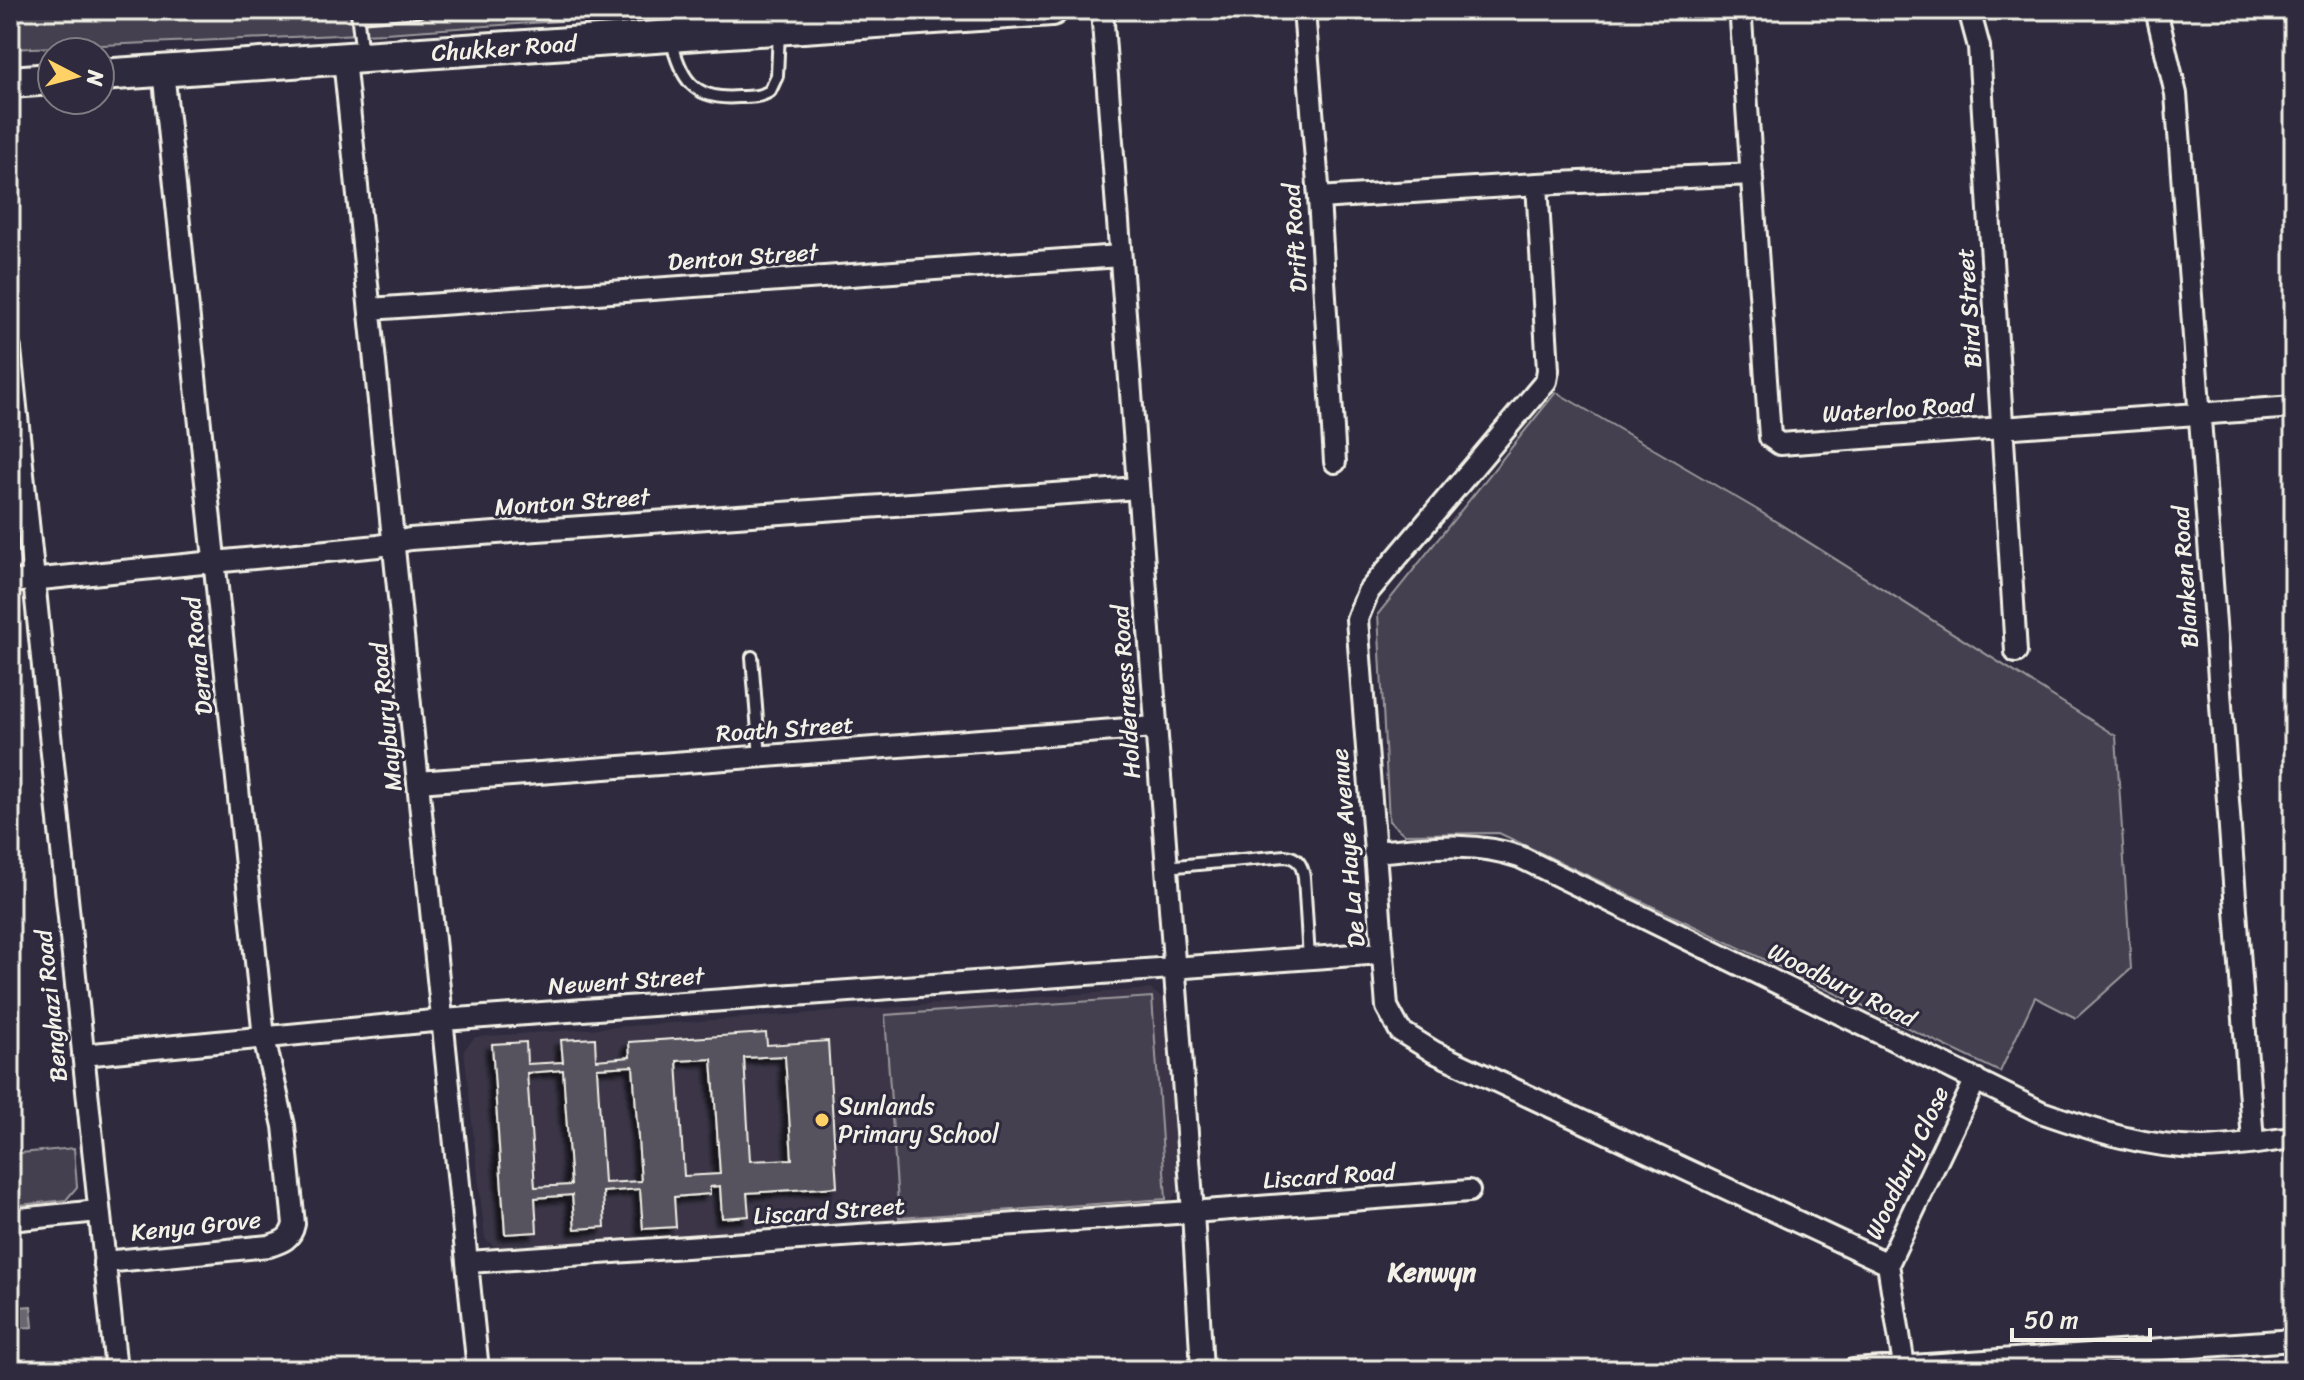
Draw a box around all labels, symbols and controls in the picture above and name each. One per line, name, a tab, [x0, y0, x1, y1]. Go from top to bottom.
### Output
street label: Chukker Road	[430, 22, 579, 74]
north arrow	[36, 36, 116, 116]
text: N	[75, 67, 116, 88]
street label: Drift Road	[1270, 180, 1320, 294]
street label: Denton Street	[666, 231, 821, 283]
street label: Bird Street	[1944, 247, 1994, 369]
street label: Waterloo Road	[1821, 383, 1978, 435]
street label: Monton Street	[493, 476, 652, 528]
street label: Blanken Road	[2159, 503, 2211, 649]
street label: Derna Road	[171, 593, 225, 717]
street label: Holderness Road	[1099, 601, 1153, 780]
street label: Maybury Road	[357, 639, 415, 794]
street label: Roath Street	[715, 703, 855, 755]
street label: De La Haye Avenue	[1318, 747, 1378, 949]
street label: Benghazi Road	[22, 926, 80, 1084]
street label: Woodbury Road	[1760, 931, 1925, 1040]
street label: Newent Street	[546, 955, 707, 1007]
street label: Woodbury Close	[1853, 1079, 1961, 1247]
place label: Sunlands Primary School	[838, 1085, 1000, 1155]
marker: Sunlands Primary School	[813, 1111, 831, 1129]
street label: Liscard Road	[1261, 1150, 1398, 1202]
street label: Liscard Street	[752, 1185, 906, 1237]
street label: Kenya Grove	[129, 1198, 263, 1254]
district label: Kenwyn	[1387, 1249, 1476, 1295]
scale bar	[2012, 1292, 2150, 1342]
text: 50 m	[2024, 1299, 2079, 1341]

